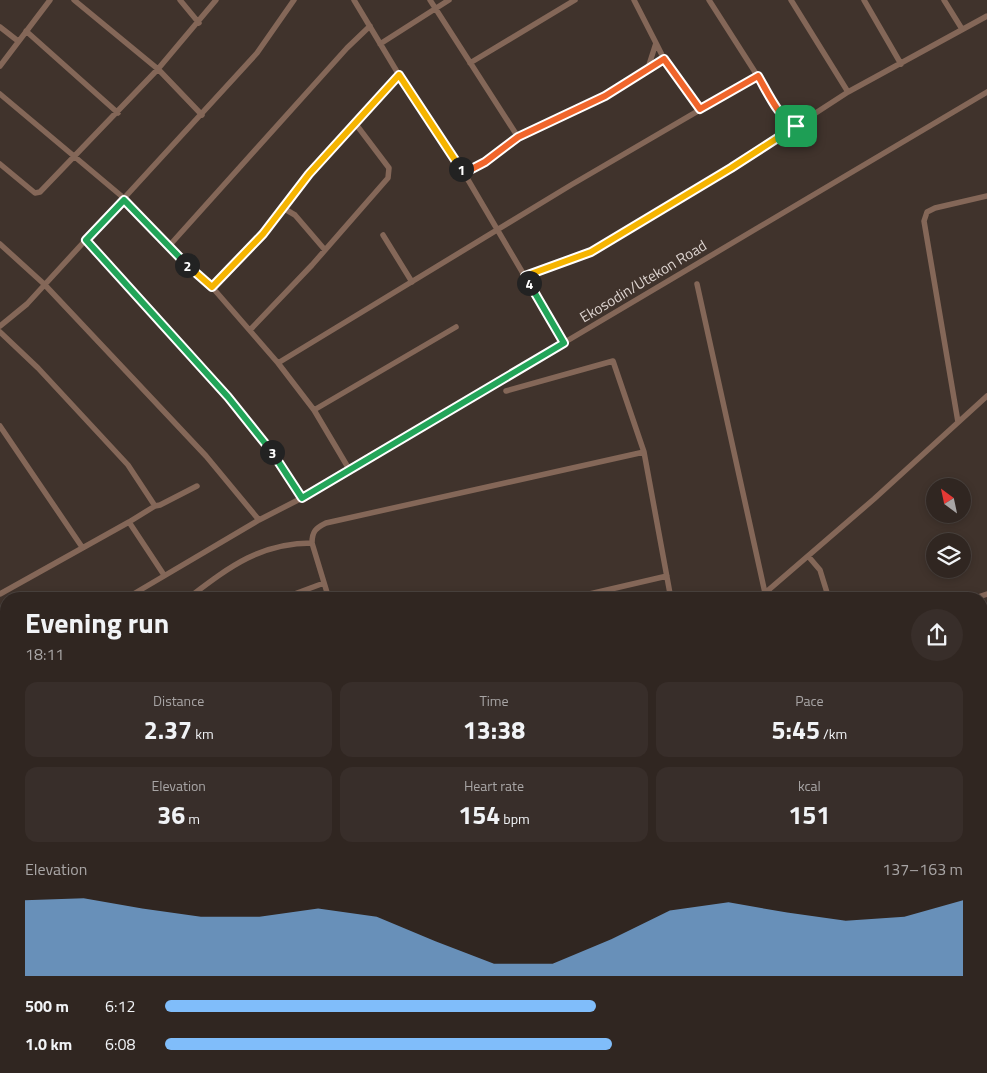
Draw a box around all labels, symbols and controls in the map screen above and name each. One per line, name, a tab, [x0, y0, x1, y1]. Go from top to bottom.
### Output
pin	[775, 105, 817, 147]
icon: arrive	[782, 112, 810, 140]
pin: 1	[448, 156, 474, 182]
text: 1	[458, 159, 465, 180]
street label: Ekosodin/Utekon Road	[575, 234, 711, 328]
pin: 2	[174, 252, 200, 278]
text: 2	[184, 255, 191, 276]
pin: 4	[516, 270, 542, 296]
text: 4	[526, 273, 533, 294]
pin: 3	[260, 440, 284, 464]
text: 3	[269, 442, 276, 463]
north arrow	[926, 478, 971, 522]
map controls	[926, 478, 971, 578]
button: layers	[926, 533, 971, 578]
text: Evening run	[25, 601, 169, 644]
button: share	[911, 609, 963, 661]
text: 18:11	[25, 642, 64, 666]
text: Distance	[153, 690, 204, 711]
text: Time	[479, 690, 509, 711]
text: Pace	[795, 690, 824, 711]
text: 2.37	[144, 711, 192, 749]
text: 13:38	[463, 711, 525, 749]
text: 5:45	[771, 711, 820, 749]
text: km	[192, 723, 214, 744]
text: /km	[820, 723, 847, 744]
text: Elevation	[151, 775, 206, 796]
text: Heart rate	[464, 775, 524, 796]
text: kcal	[798, 775, 821, 796]
text: 36	[157, 796, 185, 834]
text: 154	[458, 796, 500, 834]
text: 151	[788, 796, 830, 834]
text: m	[185, 808, 200, 829]
text: bpm	[500, 808, 530, 829]
text: Elevation	[25, 857, 87, 881]
text: 137–163 m	[882, 857, 963, 881]
text: 500 m	[25, 994, 69, 1018]
text: 6:12	[105, 994, 135, 1018]
text: 1.0 km	[25, 1032, 72, 1056]
text: 6:08	[105, 1032, 135, 1056]

